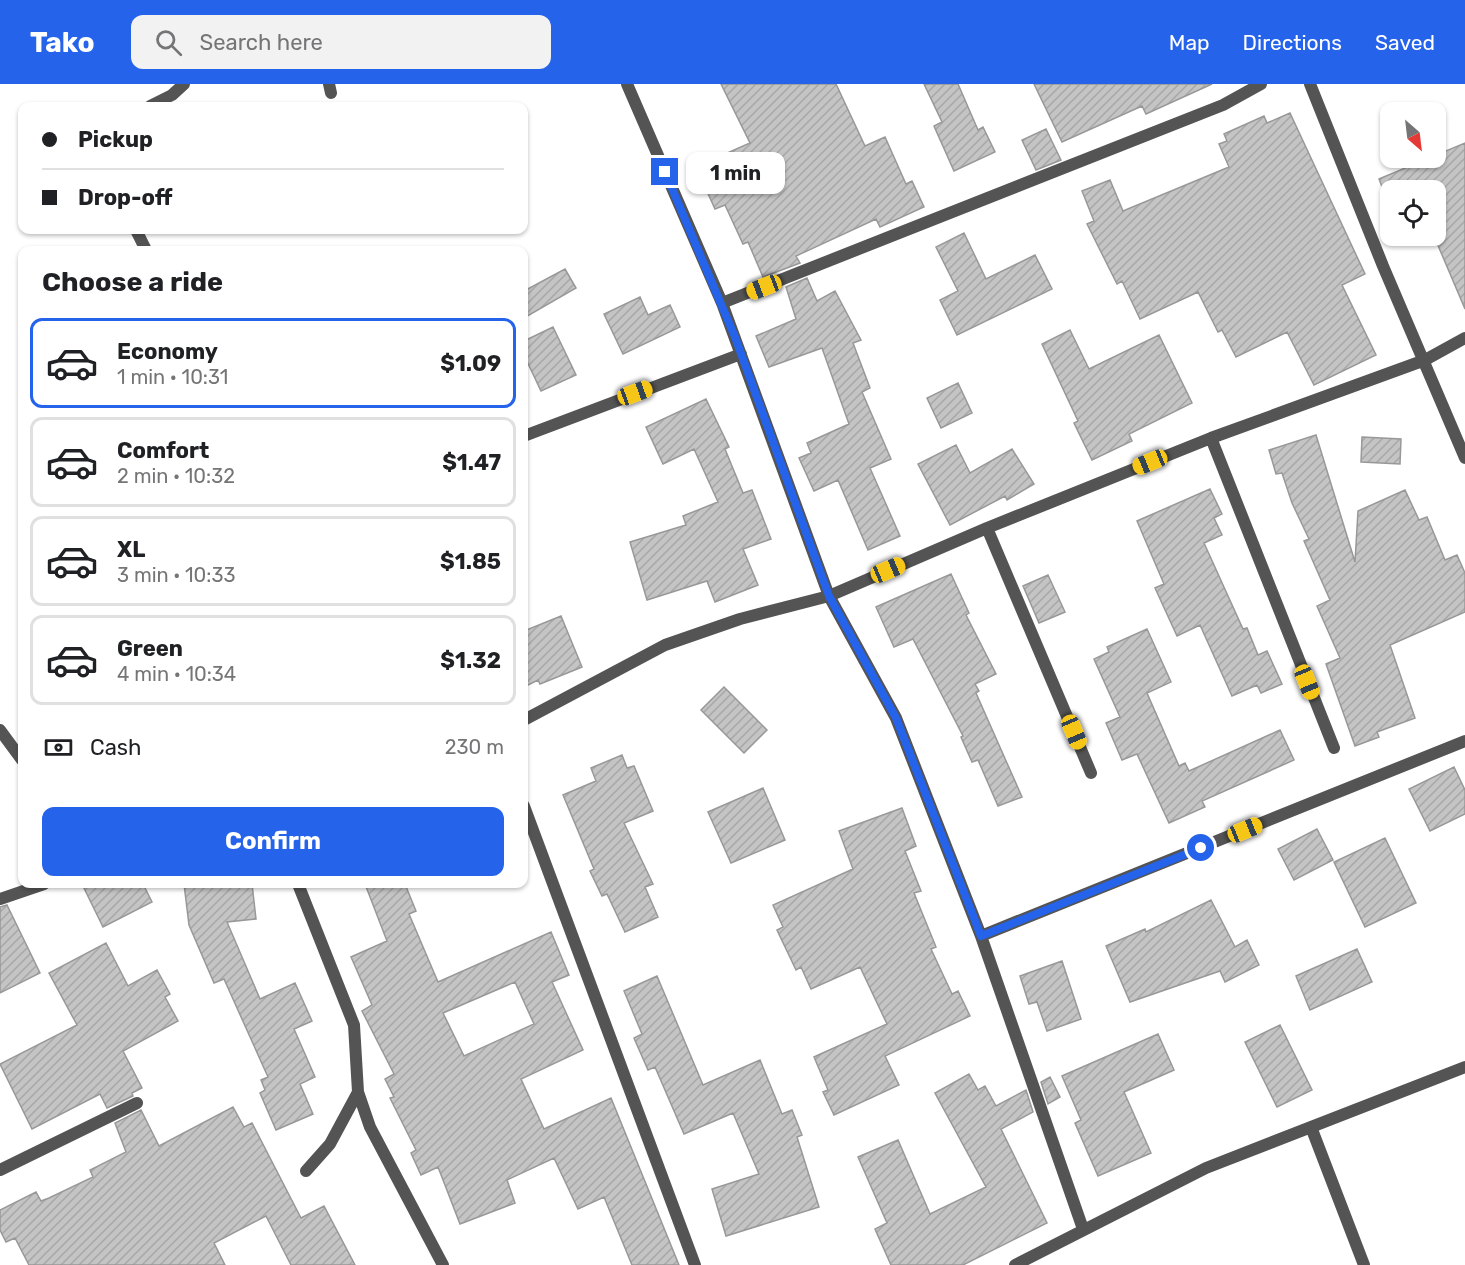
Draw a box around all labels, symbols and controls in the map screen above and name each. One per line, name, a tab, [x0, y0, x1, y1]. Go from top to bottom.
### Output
search box	[131, 15, 551, 69]
text: Tako	[30, 26, 95, 59]
icon: search	[152, 26, 185, 59]
text: Search here	[200, 29, 323, 56]
text: Map	[1169, 30, 1210, 55]
text: Directions	[1243, 30, 1342, 55]
text: Saved	[1375, 30, 1435, 55]
north arrow	[1380, 102, 1446, 168]
map controls	[1380, 102, 1446, 246]
text: Pickup	[78, 126, 153, 153]
callout: 1 min	[686, 151, 785, 193]
route end	[651, 158, 678, 185]
text: 1 min	[710, 161, 761, 185]
button: locate	[1380, 180, 1446, 246]
text: Drop-off	[78, 184, 173, 211]
text: Choose a ride	[42, 266, 223, 298]
car	[744, 272, 784, 302]
icon: car	[45, 336, 99, 390]
text: Economy	[117, 338, 218, 365]
text: $1.09	[440, 350, 501, 377]
text: 1 min · 10:31	[117, 365, 228, 389]
car	[615, 378, 655, 408]
icon: car	[45, 435, 99, 489]
text: Comfort	[117, 437, 209, 464]
car	[1130, 447, 1170, 477]
text: $1.47	[442, 449, 501, 476]
text: 2 min · 10:32	[117, 464, 235, 488]
icon: car	[45, 534, 99, 588]
text: XL	[117, 536, 145, 563]
text: $1.85	[440, 548, 501, 575]
car	[868, 555, 908, 585]
text: 3 min · 10:33	[117, 563, 235, 587]
icon: car	[45, 633, 99, 687]
text: Green	[117, 635, 183, 662]
text: $1.32	[440, 647, 501, 674]
text: 4 min · 10:34	[117, 662, 236, 686]
car	[1292, 662, 1322, 702]
car	[1059, 712, 1089, 752]
icon: cash	[42, 731, 75, 764]
text: Cash	[90, 734, 141, 761]
text: 230 m	[445, 735, 504, 759]
button: Confirm	[42, 807, 504, 876]
car	[1225, 815, 1265, 845]
route start	[1187, 834, 1214, 861]

